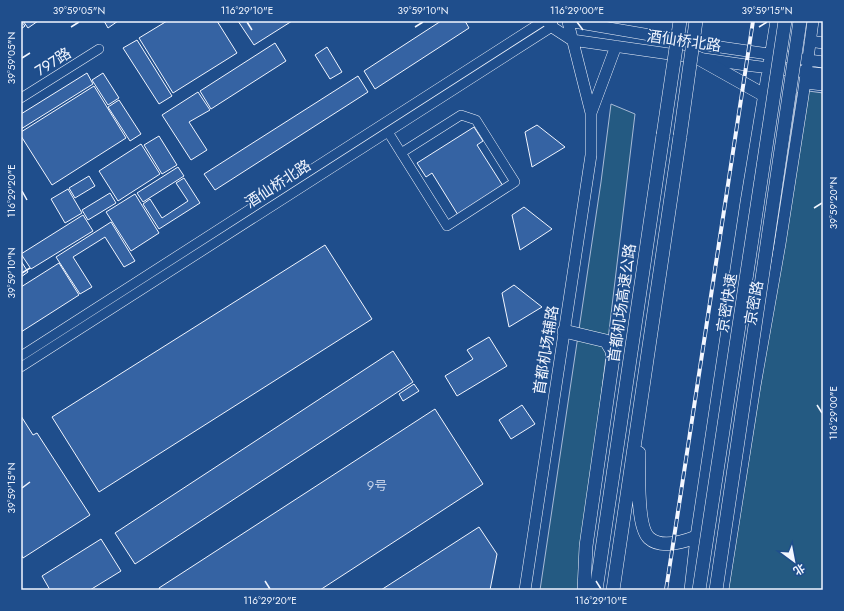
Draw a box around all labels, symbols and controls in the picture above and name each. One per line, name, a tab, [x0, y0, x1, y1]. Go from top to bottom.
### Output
text: 39°59'05"N	[53, 3, 105, 18]
text: 116°29'10"E	[221, 3, 273, 18]
text: 39°59'10"N	[397, 3, 449, 18]
text: 116°29'00"E	[550, 3, 604, 18]
text: 39°59'15"N	[742, 3, 792, 18]
street label: 酒仙桥北路	[645, 25, 723, 57]
text: 39°59'05"N	[4, 32, 19, 84]
street label: 797路	[31, 42, 75, 82]
street label: 酒仙桥北路	[241, 154, 315, 214]
text: 116°29'20"E	[4, 164, 19, 218]
text: 39°59'20"N	[826, 177, 841, 229]
street label: 首都机场高速公路	[603, 242, 641, 364]
text: 39°59'10"N	[4, 247, 19, 299]
street label: 京密快速	[711, 272, 743, 334]
street label: 京密路	[739, 279, 769, 327]
street label: 首都机场辅路	[528, 304, 564, 396]
text: 116°29'00"E	[826, 386, 841, 440]
text: 39°59'15"N	[4, 463, 19, 513]
house number: 9号	[367, 476, 387, 495]
north arrow	[774, 541, 814, 581]
text: 北	[790, 560, 808, 579]
text: 116°29'20"E	[243, 593, 297, 608]
text: 116°29'10"E	[575, 593, 627, 608]

